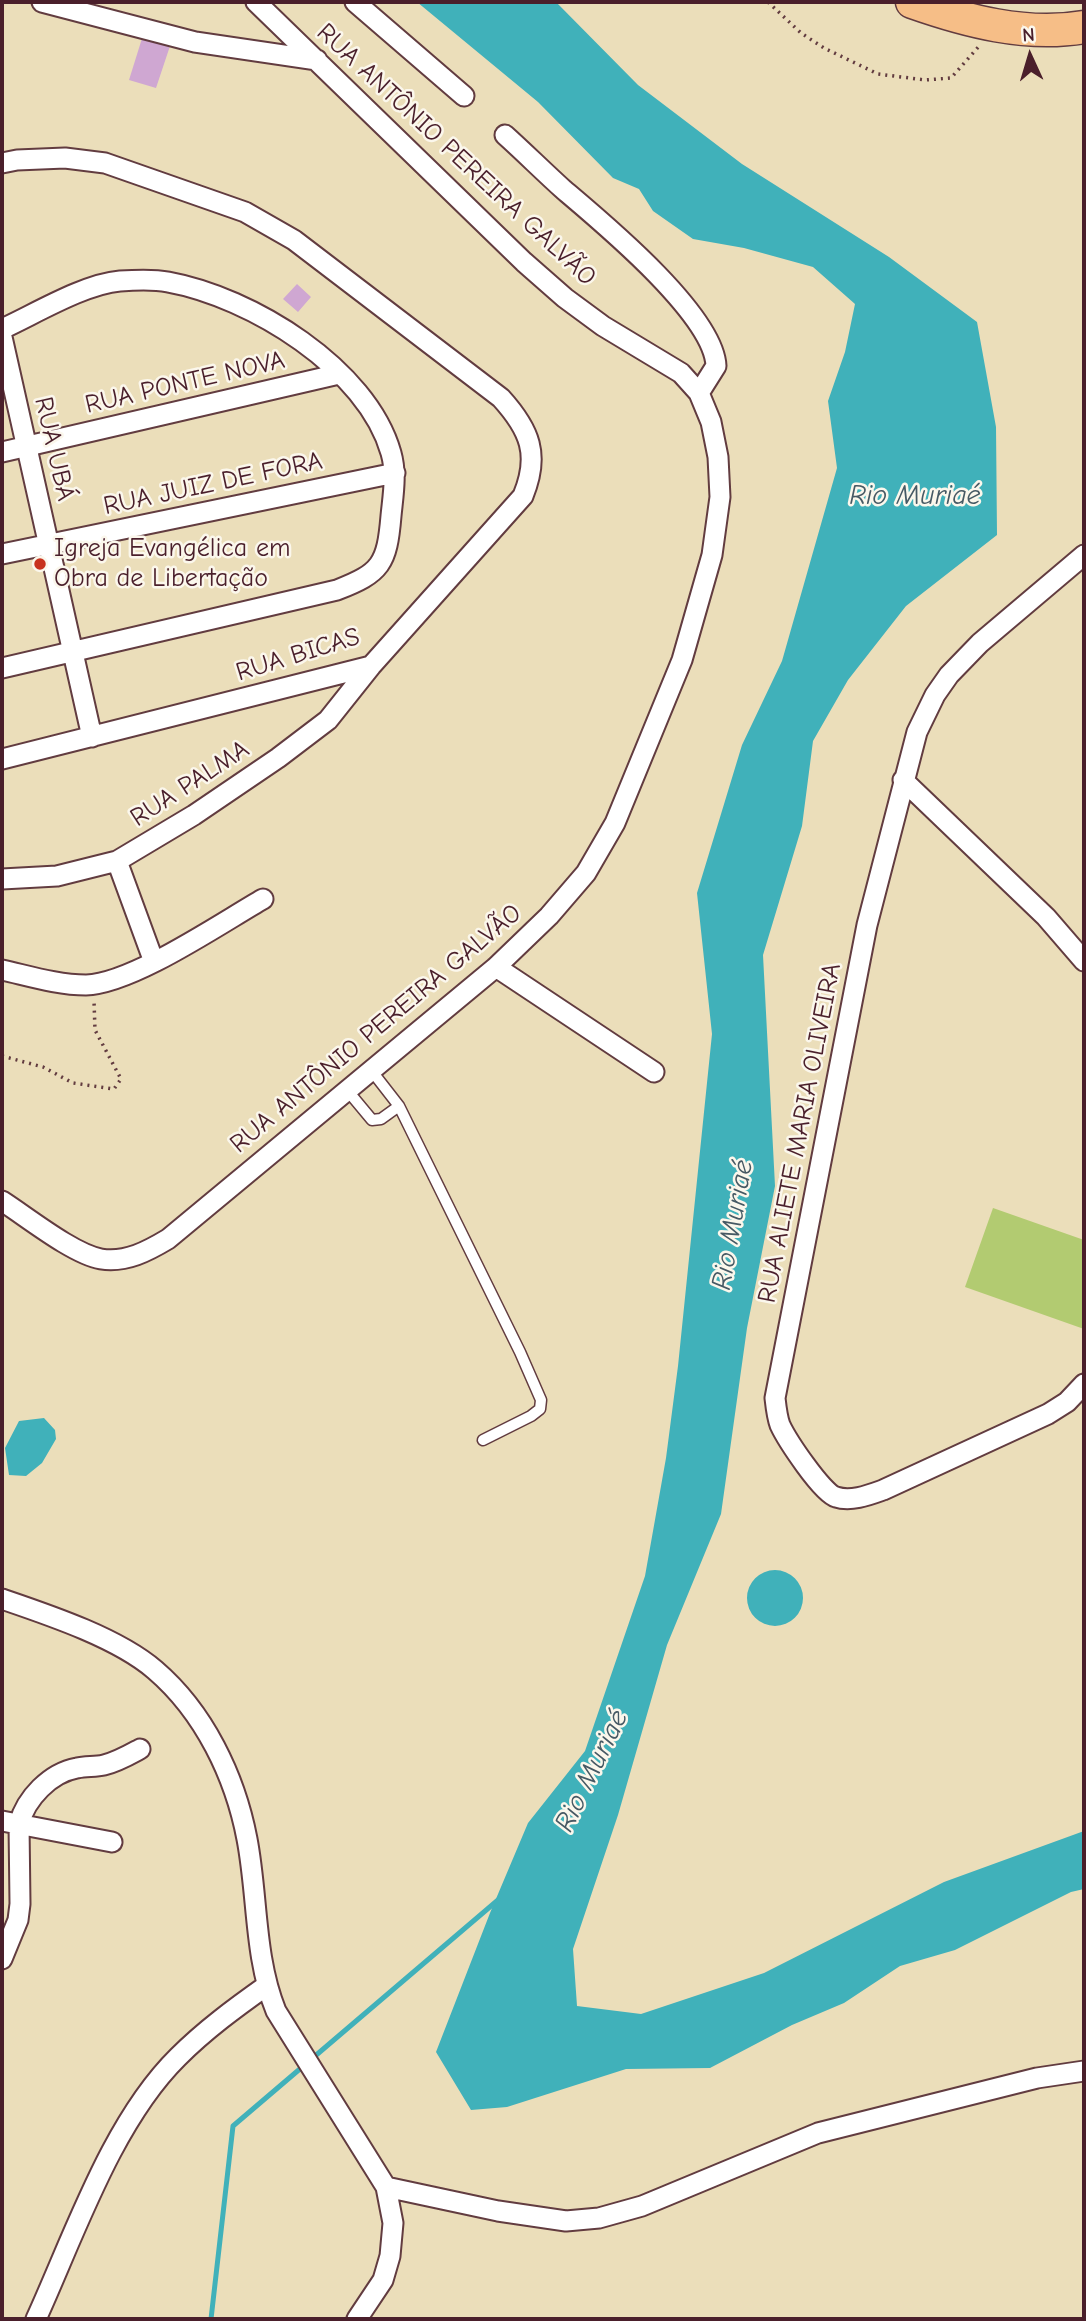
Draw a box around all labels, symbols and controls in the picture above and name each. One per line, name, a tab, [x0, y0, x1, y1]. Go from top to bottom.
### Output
street label: RUA ANTÔNIO PEREIRA GALVÃO	[310, 17, 602, 293]
north arrow	[995, 21, 1065, 91]
text: N	[1022, 24, 1035, 46]
street label: RUA PONTE NOVA	[82, 345, 288, 421]
street label: RUA UBÁ	[27, 394, 81, 504]
street label: RUA JUIZ DE FORA	[101, 446, 325, 522]
water label: Rio Muriaé	[849, 479, 981, 513]
place label: Igreja Evangélica em Obra de Libertação	[54, 533, 290, 594]
marker: Igreja Evangélica em Obra de Libertação	[32, 556, 48, 572]
street label: RUA BICAS	[232, 621, 364, 689]
street label: RUA PALMA	[125, 734, 255, 834]
street label: RUA ANTÔNIO PEREIRA GALVÃO	[224, 898, 528, 1160]
street label: RUA ALIETE MARIA OLIVEIRA	[752, 960, 848, 1306]
water label: Rio Muriaé	[705, 1157, 761, 1293]
water label: Rio Muriaé	[548, 1705, 636, 1837]

